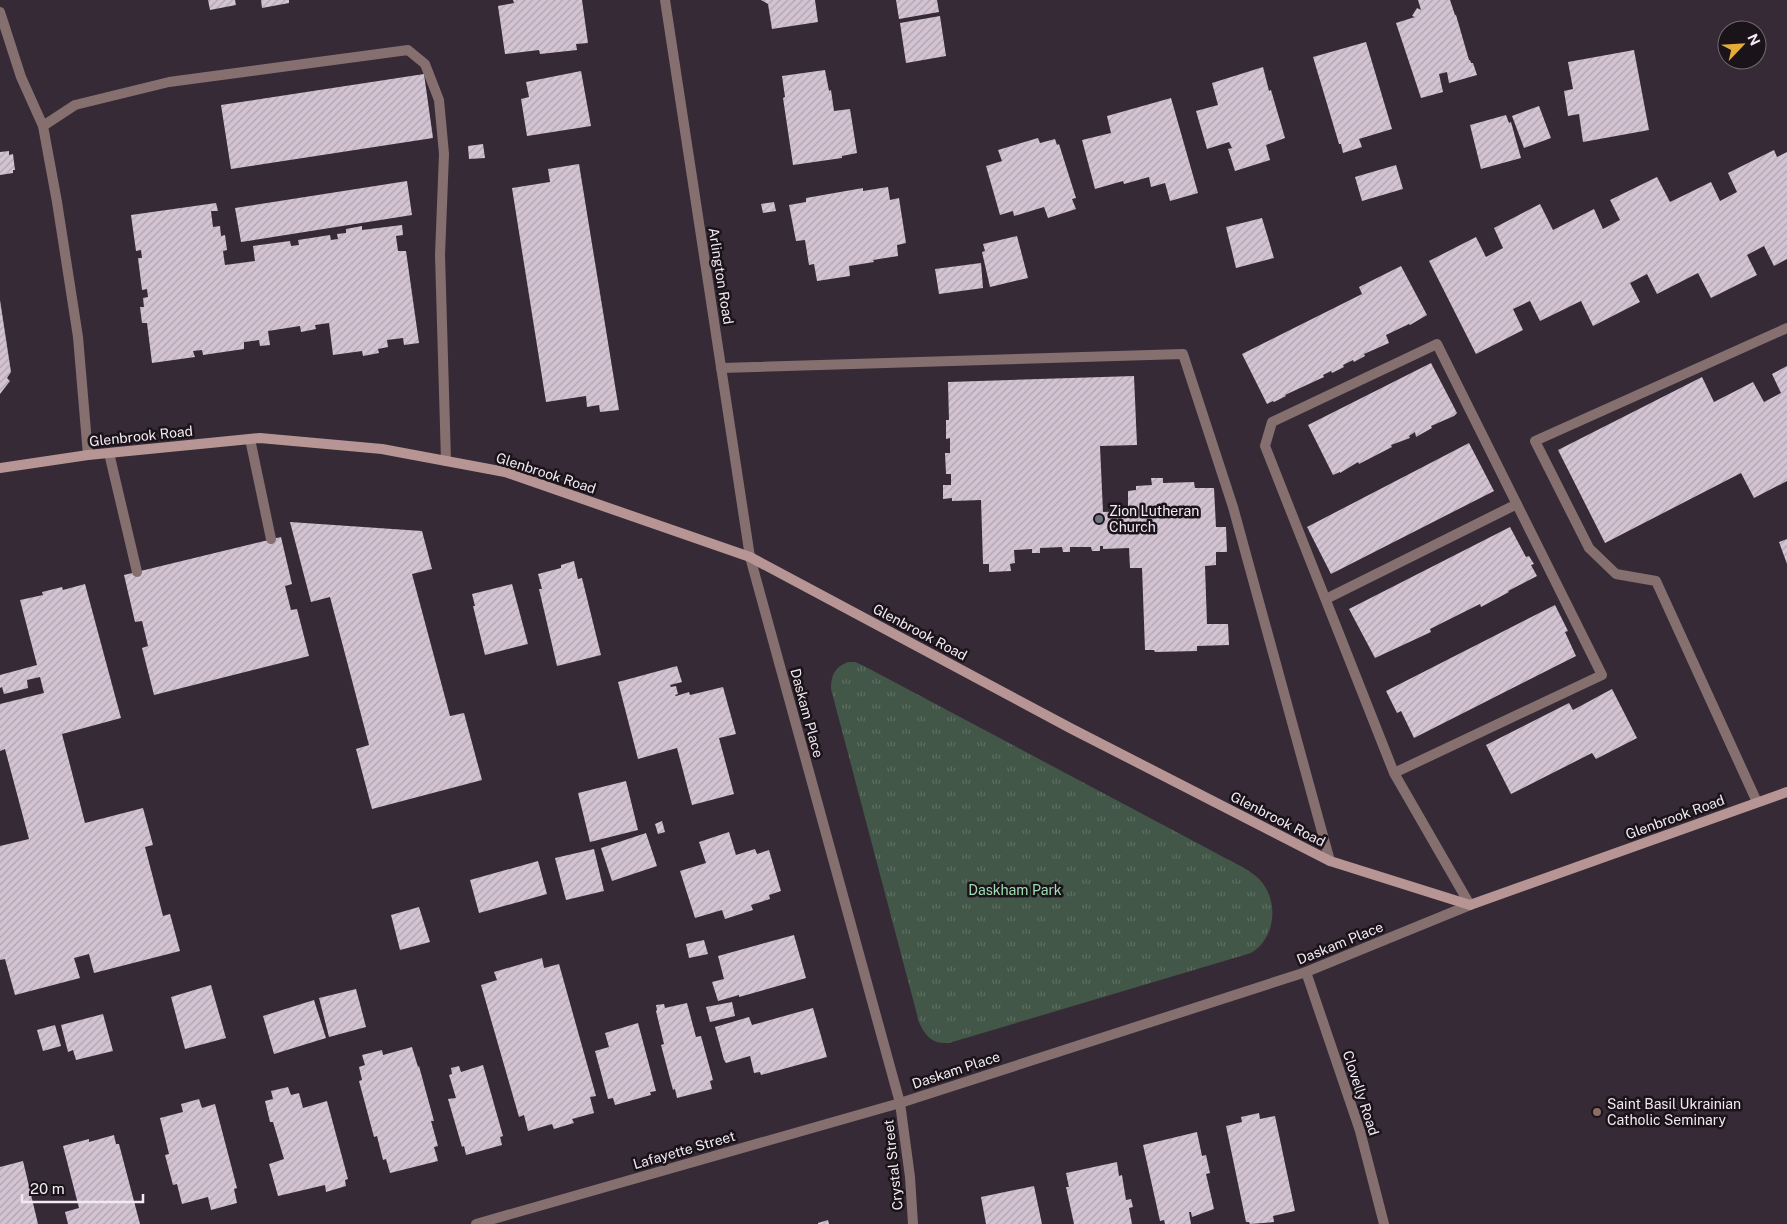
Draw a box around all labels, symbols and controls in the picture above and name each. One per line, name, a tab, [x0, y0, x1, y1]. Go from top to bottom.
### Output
north arrow	[1717, 20, 1767, 70]
text: N	[1744, 31, 1763, 48]
street label: Arlington Road	[705, 226, 737, 326]
street label: Glenbrook Road	[88, 423, 194, 449]
street label: Glenbrook Road	[494, 449, 598, 497]
place label: Zion Lutheran Church	[1109, 503, 1199, 535]
marker: Zion Lutheran Church	[1093, 513, 1105, 525]
street label: Glenbrook Road	[870, 600, 970, 664]
street label: Daskam Place	[787, 667, 827, 759]
street label: Glenbrook Road	[1228, 788, 1328, 850]
street label: Glenbrook Road	[1623, 792, 1727, 842]
park label: Daskham Park	[968, 882, 1062, 898]
street label: Daskam Place	[1294, 918, 1386, 968]
street label: Daskam Place	[910, 1048, 1002, 1092]
street label: Clovelly Road	[1340, 1049, 1382, 1137]
place label: Saint Basil Ukrainian Catholic Seminary	[1607, 1096, 1741, 1128]
marker: Saint Basil Ukrainian Catholic Seminary	[1591, 1106, 1603, 1118]
street label: Crystal Street	[880, 1119, 906, 1211]
street label: Lafayette Street	[631, 1128, 737, 1172]
scale bar	[22, 1172, 144, 1204]
text: 20 m	[30, 1180, 65, 1197]

